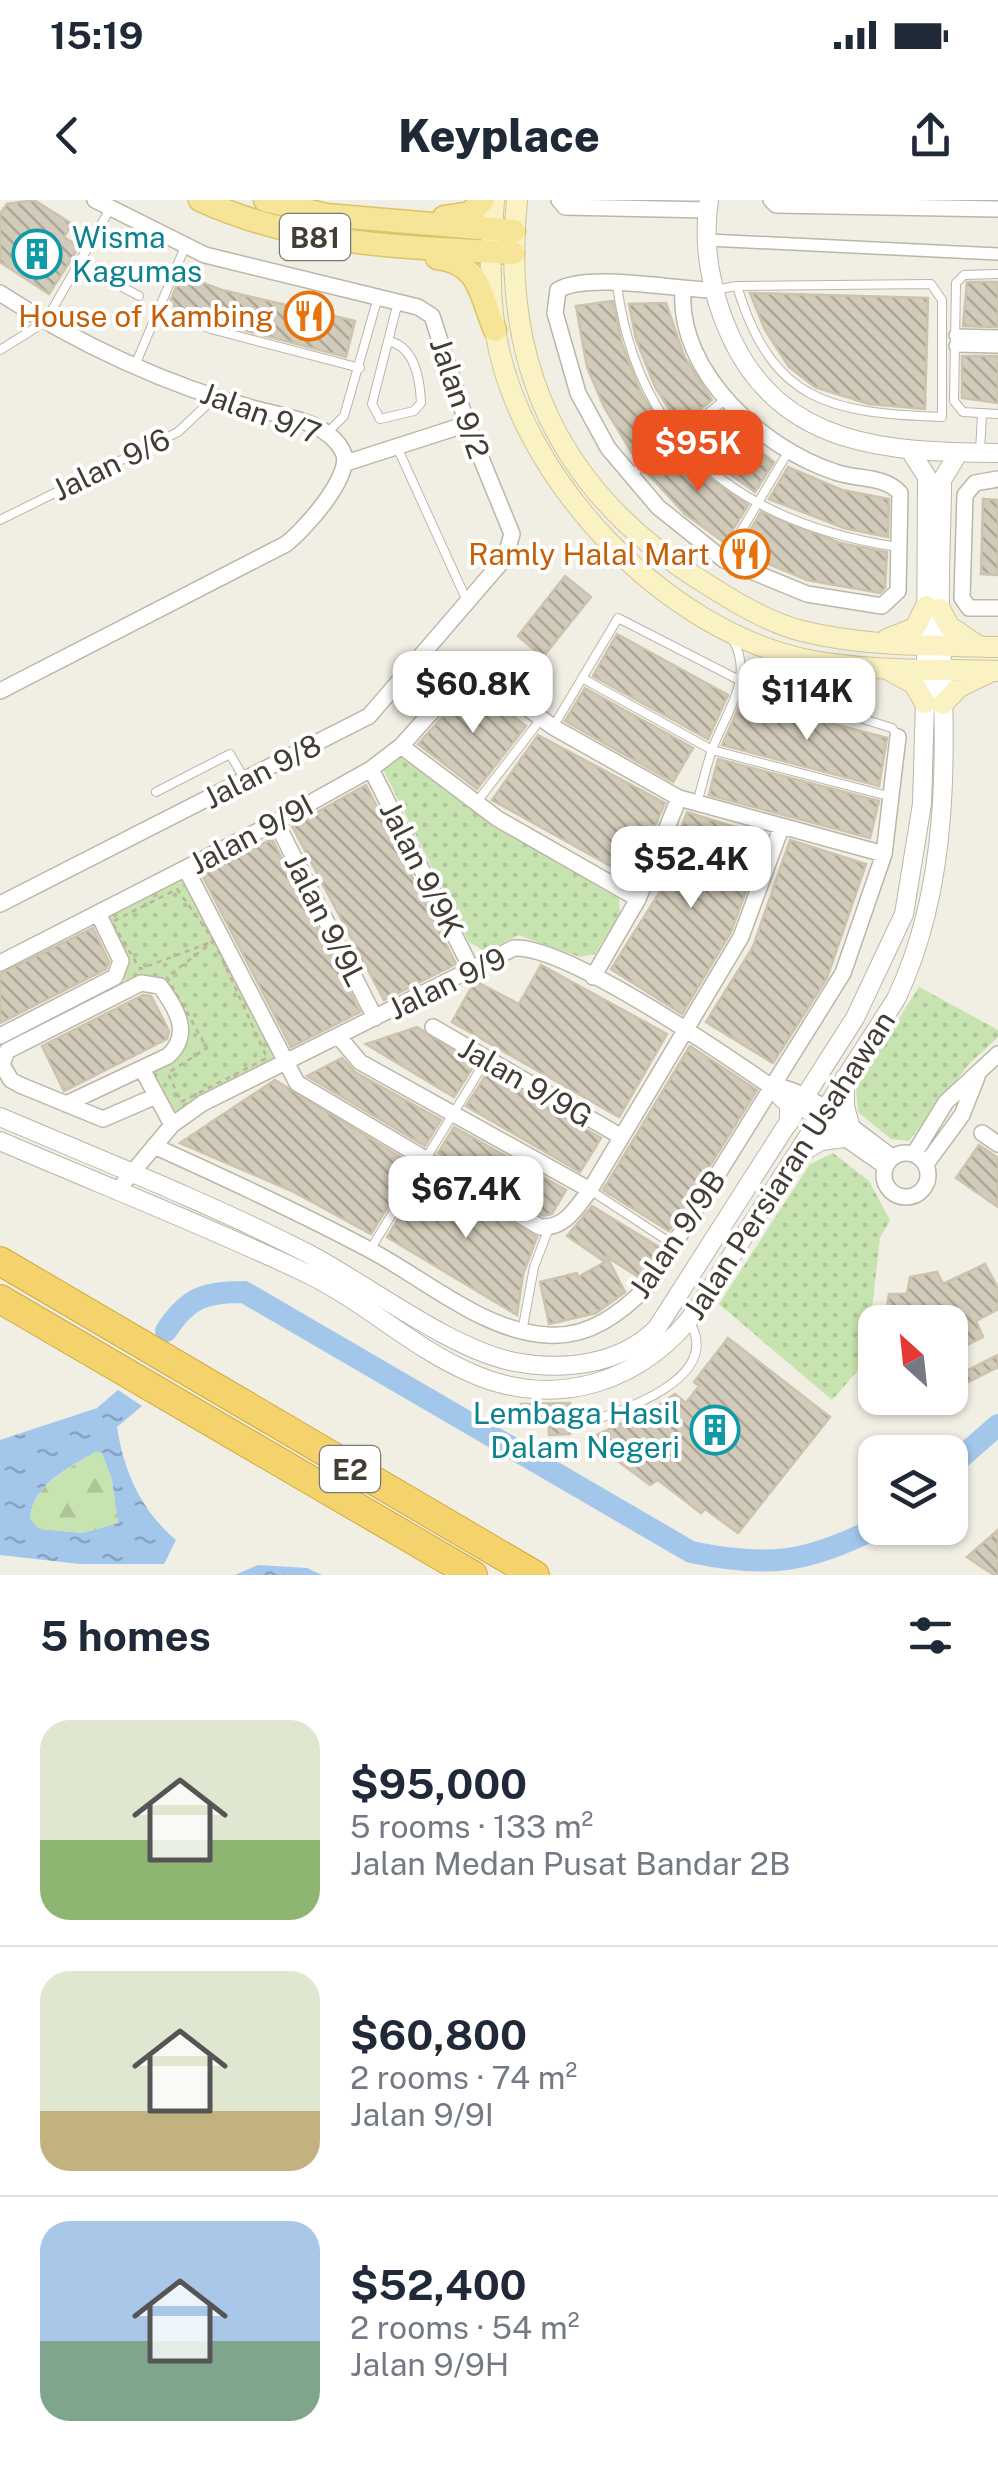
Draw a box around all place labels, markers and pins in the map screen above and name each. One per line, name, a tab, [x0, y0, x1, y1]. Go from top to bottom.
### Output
place label: Wisma Kagumas	[72, 219, 202, 289]
building icon: Wisma Kagumas	[11, 228, 63, 280]
restaurant icon: House of Kambing	[283, 290, 335, 342]
place label: House of Kambing	[18, 298, 274, 334]
pin: $95K	[639, 410, 757, 495]
restaurant icon: Ramly Halal Mart	[719, 528, 771, 580]
place label: Ramly Halal Mart	[468, 536, 710, 572]
pin: $60.8K	[392, 651, 554, 736]
pin: $114K	[737, 658, 877, 743]
pin: $52.4K	[610, 826, 772, 911]
pin: $67.4K	[385, 1156, 547, 1241]
place label: Lembaga Hasil Dalam Negeri	[473, 1395, 680, 1465]
building icon: Lembaga Hasil Dalam Negeri	[689, 1404, 741, 1456]

